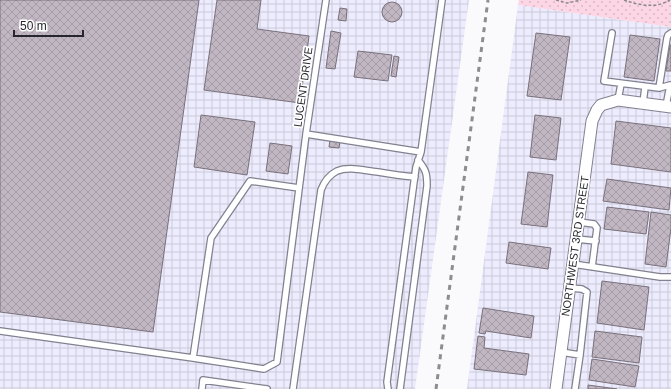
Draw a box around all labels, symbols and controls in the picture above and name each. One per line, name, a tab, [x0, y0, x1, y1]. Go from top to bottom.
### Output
scale bar	[14, 12, 83, 38]
text: 50 m	[20, 19, 47, 33]
street label: LUCENT DRIVE	[291, 46, 315, 128]
street label: NORTHWEST 3RD STREET	[559, 175, 591, 317]

